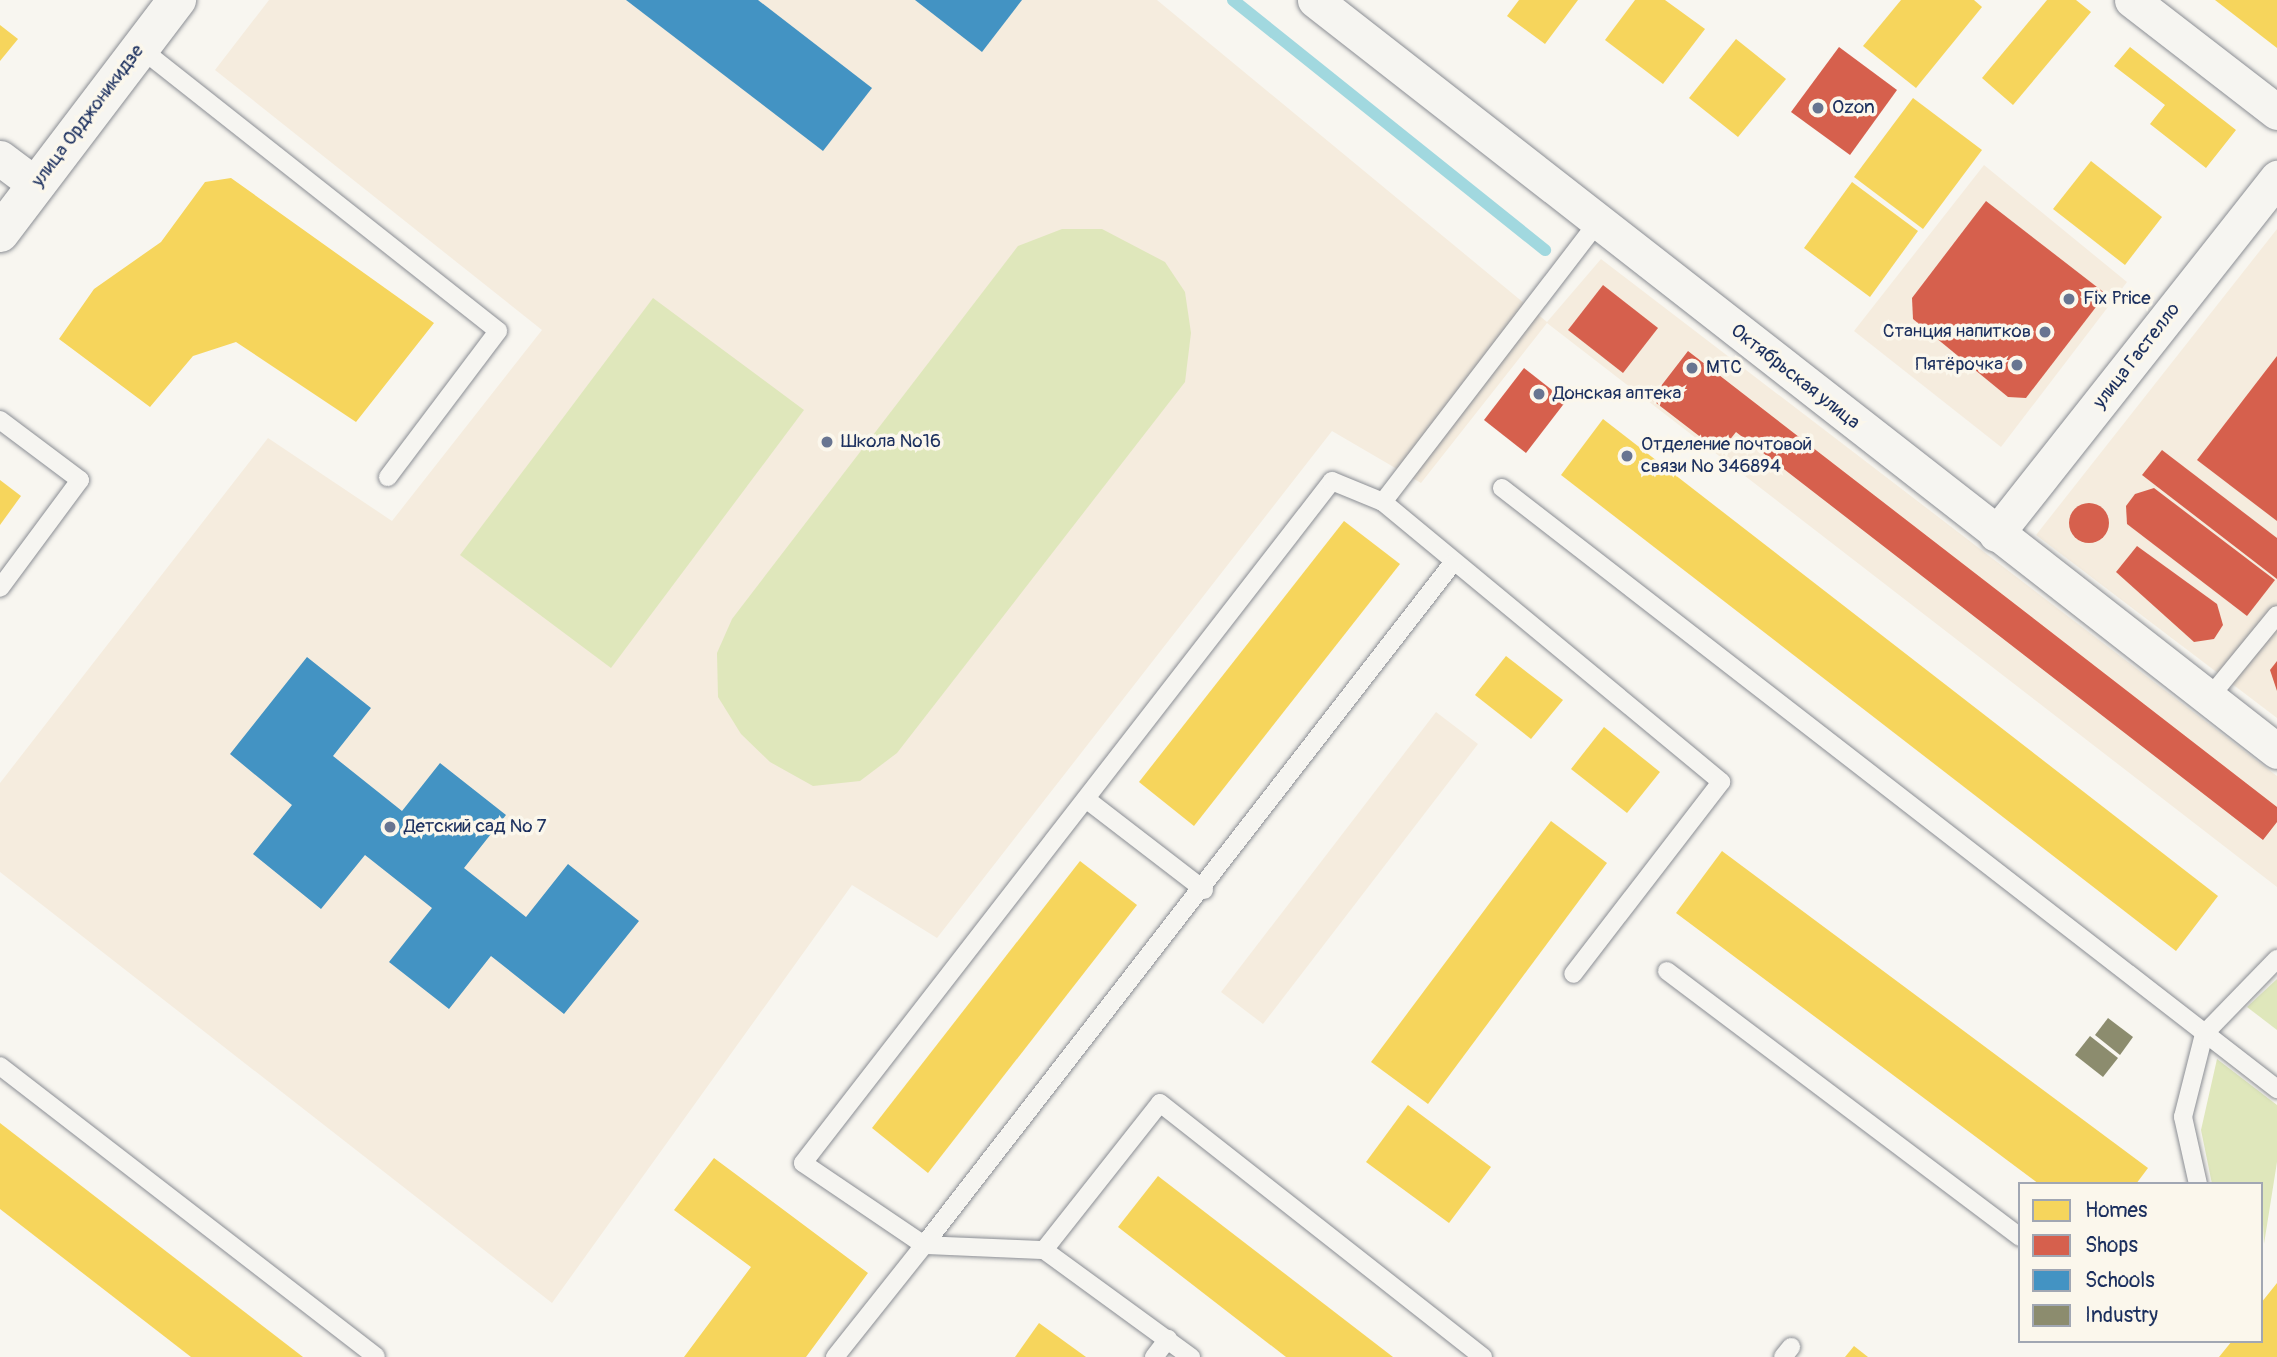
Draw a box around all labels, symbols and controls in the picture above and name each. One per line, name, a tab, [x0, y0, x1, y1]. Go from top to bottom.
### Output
street label: улица Орджоникидзе	[27, 40, 149, 192]
place label: Ozon	[1832, 97, 1875, 119]
marker: Ozon	[1810, 100, 1826, 116]
place label: Fix Price	[2083, 288, 2151, 310]
marker: Fix Price	[2061, 291, 2077, 307]
street label: улица Гастелло	[2089, 299, 2185, 413]
street label: Октябрьская улица	[1726, 320, 1864, 434]
place label: Станция напитков	[1883, 321, 2031, 343]
marker: Станция напитков	[2037, 324, 2053, 340]
place label: Пятёрочка	[1915, 354, 2003, 376]
place label: МТС	[1706, 357, 1742, 379]
marker: Пятёрочка	[2009, 357, 2025, 373]
marker: МТС	[1684, 360, 1700, 376]
place label: Донская аптека	[1553, 383, 1681, 405]
marker: Донская аптека	[1531, 386, 1547, 402]
place label: Школа №16	[841, 431, 941, 453]
marker: Школа №16	[819, 434, 835, 450]
place label: Отделение почтовой связи № 346894	[1641, 434, 1812, 478]
marker: Отделение почтовой связи № 346894	[1619, 448, 1635, 464]
place label: Детский сад № 7	[404, 816, 547, 838]
marker: Детский сад № 7	[382, 819, 398, 835]
legend	[2018, 1182, 2263, 1343]
text: Homes	[2085, 1197, 2147, 1224]
text: Shops	[2085, 1232, 2138, 1259]
text: Schools	[2085, 1267, 2155, 1294]
text: Industry	[2085, 1302, 2158, 1329]

